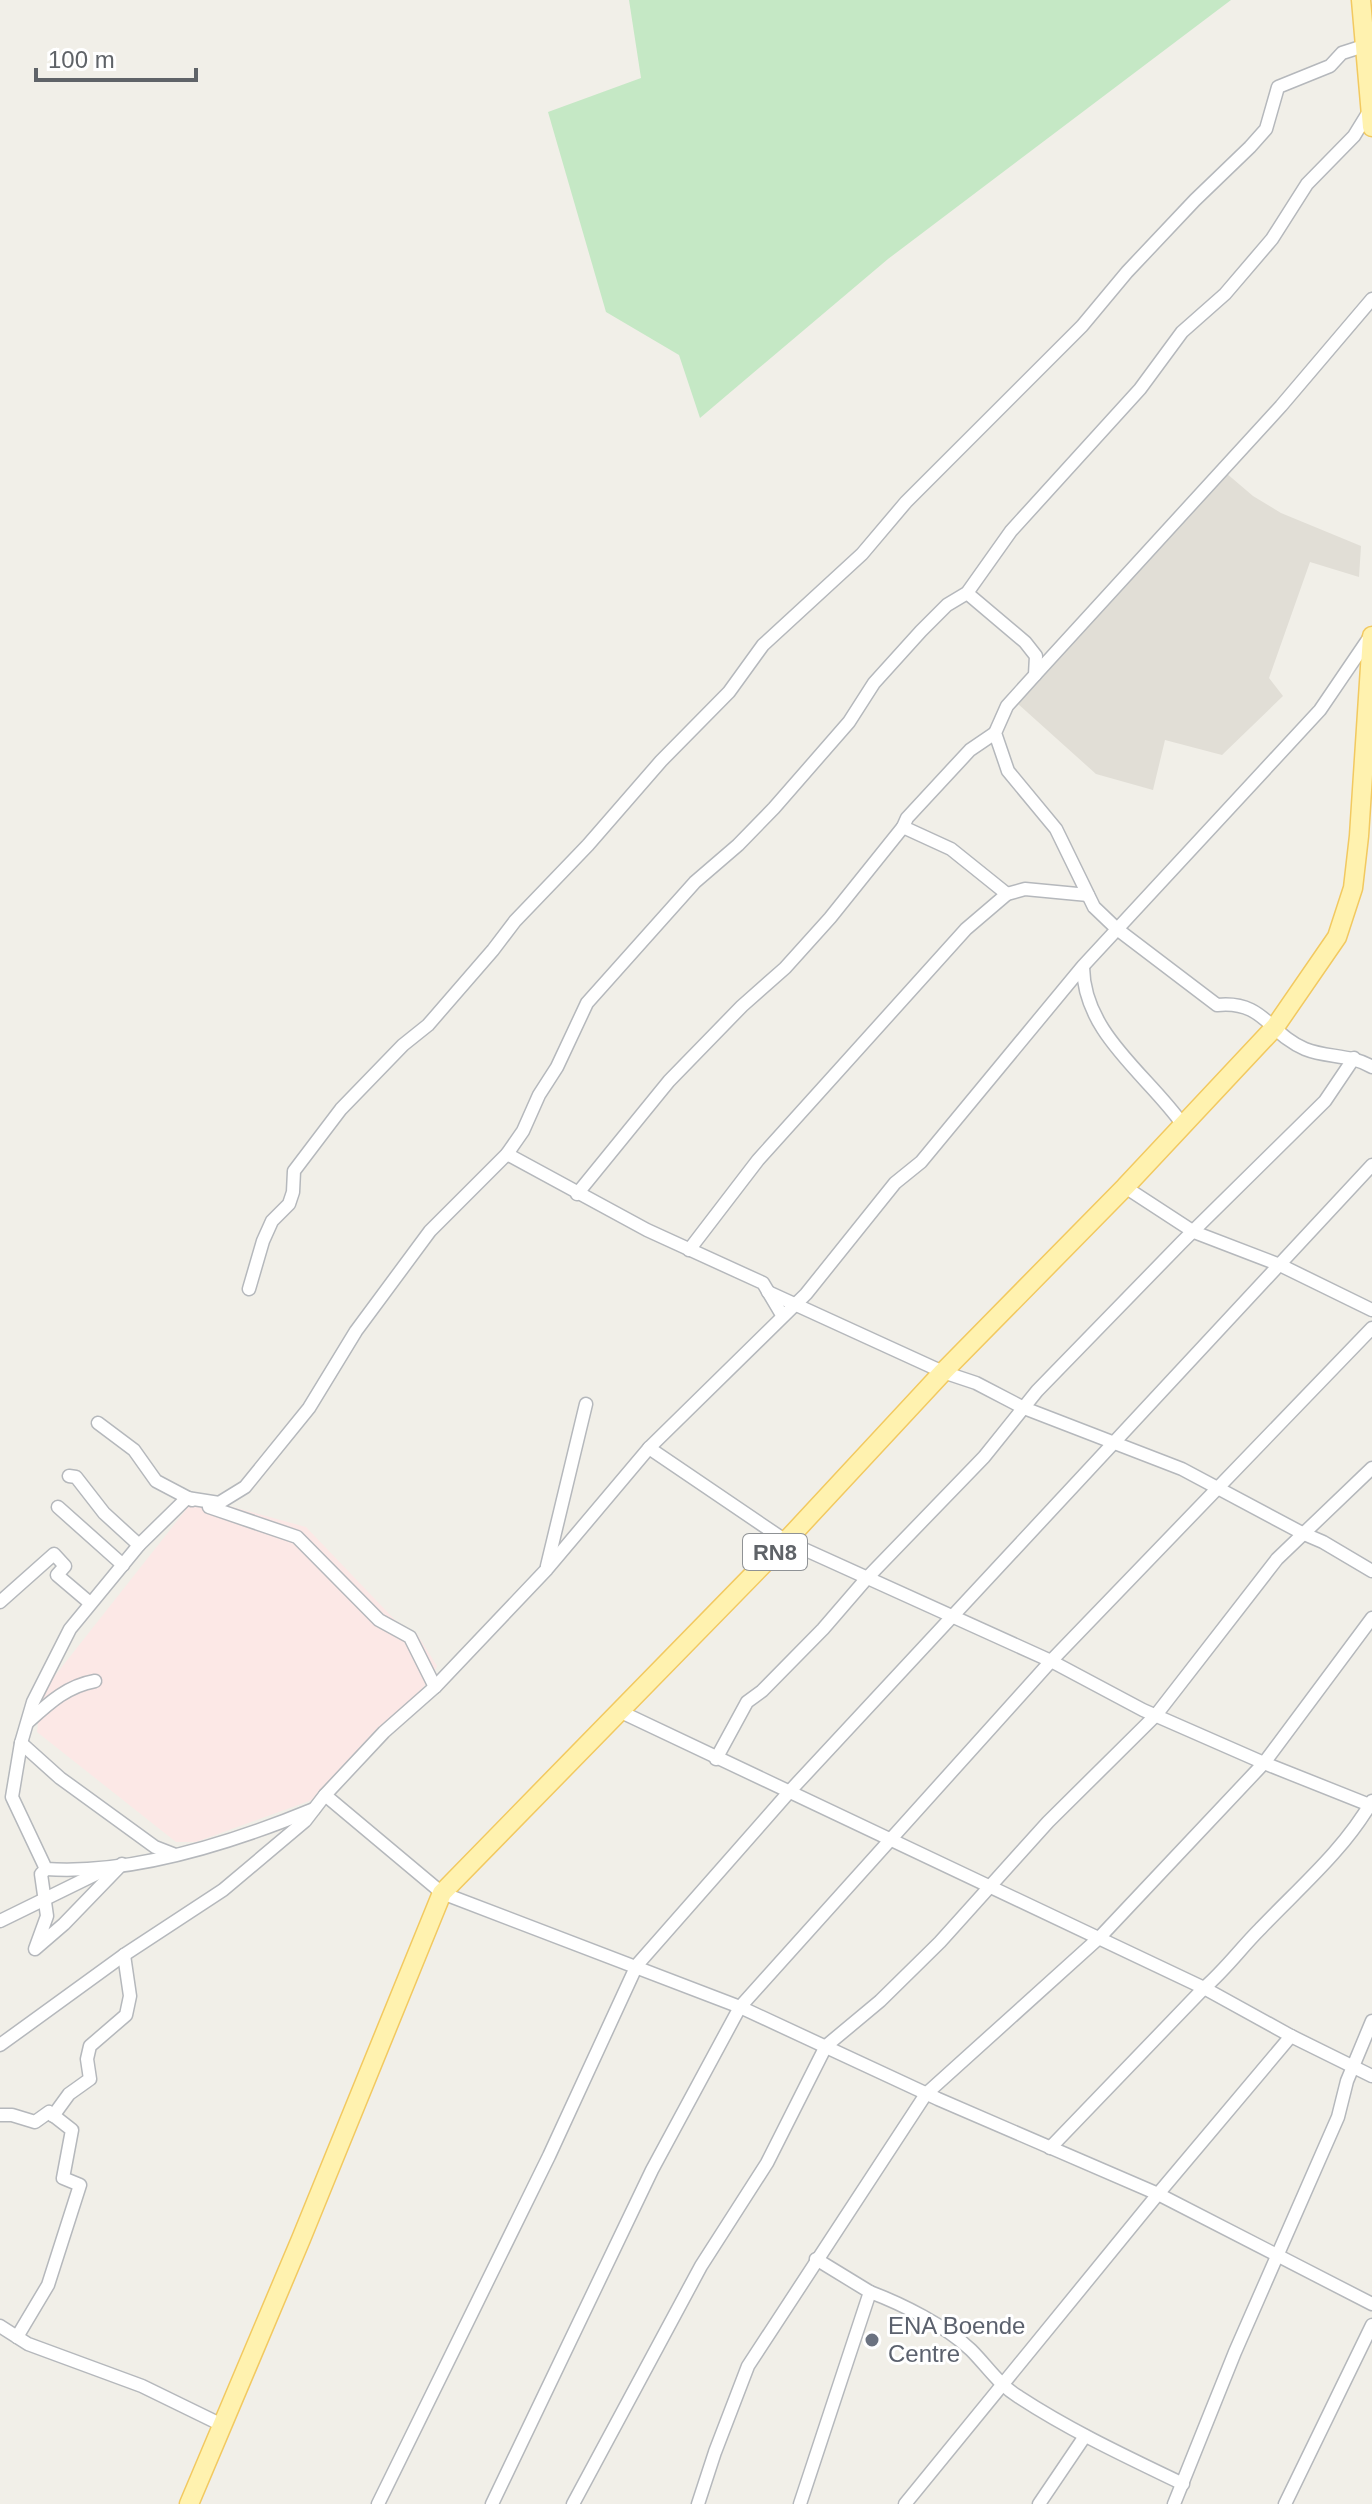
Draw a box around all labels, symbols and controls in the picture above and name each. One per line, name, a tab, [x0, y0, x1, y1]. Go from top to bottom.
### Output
scale bar	[36, 32, 196, 82]
text: 100 m	[48, 46, 115, 73]
road number: RN8	[743, 1534, 807, 1570]
place label: ENA Boende Centre	[888, 2312, 1025, 2367]
marker: ENA Boende Centre	[863, 2331, 881, 2349]

